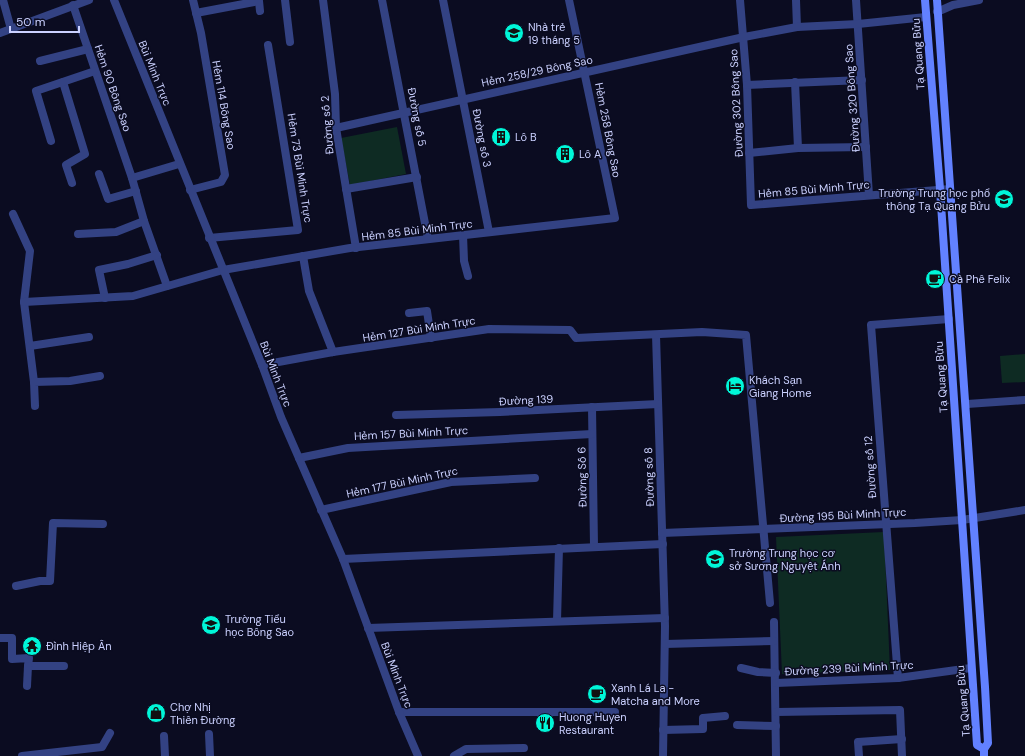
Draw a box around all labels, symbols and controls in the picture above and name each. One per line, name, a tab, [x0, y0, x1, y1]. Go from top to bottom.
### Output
scale bar	[10, 8, 79, 34]
text: 50 m	[16, 14, 45, 30]
street label: Tạ Quang Bửu	[909, 18, 927, 90]
place label: Nhà trẻ 19 tháng 5	[528, 20, 580, 47]
school or university icon: Nhà trẻ 19 tháng 5	[503, 22, 525, 44]
street label: Bùi Minh Trực	[136, 38, 174, 108]
street label: Hẻm 90 Bông Sao	[92, 43, 134, 133]
street label: Đường 320 Bông Sao	[841, 43, 863, 153]
street label: Đường 302 Bông Sao	[726, 49, 746, 157]
street label: Hẻm 258/29 Bông Sao	[480, 52, 594, 90]
street label: Hẻm 114 Bông Sao	[209, 59, 239, 151]
street label: Hẻm 258 Bông Sao	[592, 81, 624, 179]
street label: Đường số 5	[404, 86, 430, 148]
street label: Đường số 2	[317, 95, 337, 155]
street label: Đường số 3	[469, 108, 495, 168]
street label: Hẻm 73 Bùi Minh Trực	[284, 112, 316, 224]
building icon: Lô B	[490, 126, 512, 148]
place label: Lô B	[515, 130, 537, 144]
building icon: Lô A	[554, 143, 576, 165]
place label: Lô A	[579, 147, 601, 161]
street label: Hẻm 85 Bùi Minh Trực	[758, 177, 870, 201]
place label: Trường Trung học phổ thông Tạ Quang Bửu	[878, 186, 990, 213]
school or university icon: Trường Trung học phổ thông Tạ Quang Bửu	[993, 188, 1015, 210]
street label: Hẻm 85 Bùi Minh Trực	[361, 216, 473, 244]
cafe icon: Cà Phê Felix	[924, 268, 946, 290]
place label: Cà Phê Felix	[949, 272, 1011, 286]
street label: Hẻm 127 Bùi Minh Trực	[362, 313, 476, 345]
street label: Bùi Minh Trực	[257, 339, 295, 409]
street label: Tạ Quang Bửu	[932, 341, 950, 413]
place label: Khách Sạn Giang Home	[749, 373, 811, 400]
hotel icon: Khách Sạn Giang Home	[724, 375, 746, 397]
street label: Đường 139	[499, 392, 554, 408]
street label: Hẻm 157 Bùi Minh Trực	[354, 423, 468, 443]
street label: Đường số 12	[861, 435, 879, 499]
street label: Đường Số 6	[574, 447, 590, 507]
street label: Đường số 8	[641, 447, 657, 507]
street label: Hẻm 177 Bùi Minh Trực	[345, 463, 459, 501]
street label: Đường 195 Bùi Minh Trực	[779, 505, 907, 525]
place label: Trường Trung học cơ sở Sương Nguyệt Ánh	[729, 546, 840, 573]
school or university icon: Trường Trung học cơ sở Sương Nguyệt Ánh	[704, 548, 726, 570]
place label: Trường Tiểu học Bông Sao	[225, 612, 294, 639]
school or university icon: Trường Tiểu học Bông Sao	[200, 614, 222, 636]
temple icon: Đình Hiệp Ân	[21, 635, 43, 657]
place label: Đình Hiệp Ân	[46, 639, 112, 653]
street label: Bùi Minh Trực	[378, 640, 416, 710]
street label: Đường 239 Bùi Minh Trực	[784, 658, 914, 678]
street label: Tạ Quang Bửu	[953, 665, 973, 737]
place label: Xanh Lá La - Matcha and More	[611, 681, 700, 708]
cafe icon: Xanh Lá La - Matcha and More	[586, 683, 608, 705]
place label: Chợ Nhị Thiên Đường	[170, 700, 235, 727]
shop icon: Chợ Nhị Thiên Đường	[145, 702, 167, 724]
place label: Huong Huyen Restaurant	[559, 710, 627, 737]
restaurant icon: Huong Huyen Restaurant	[534, 712, 556, 734]

